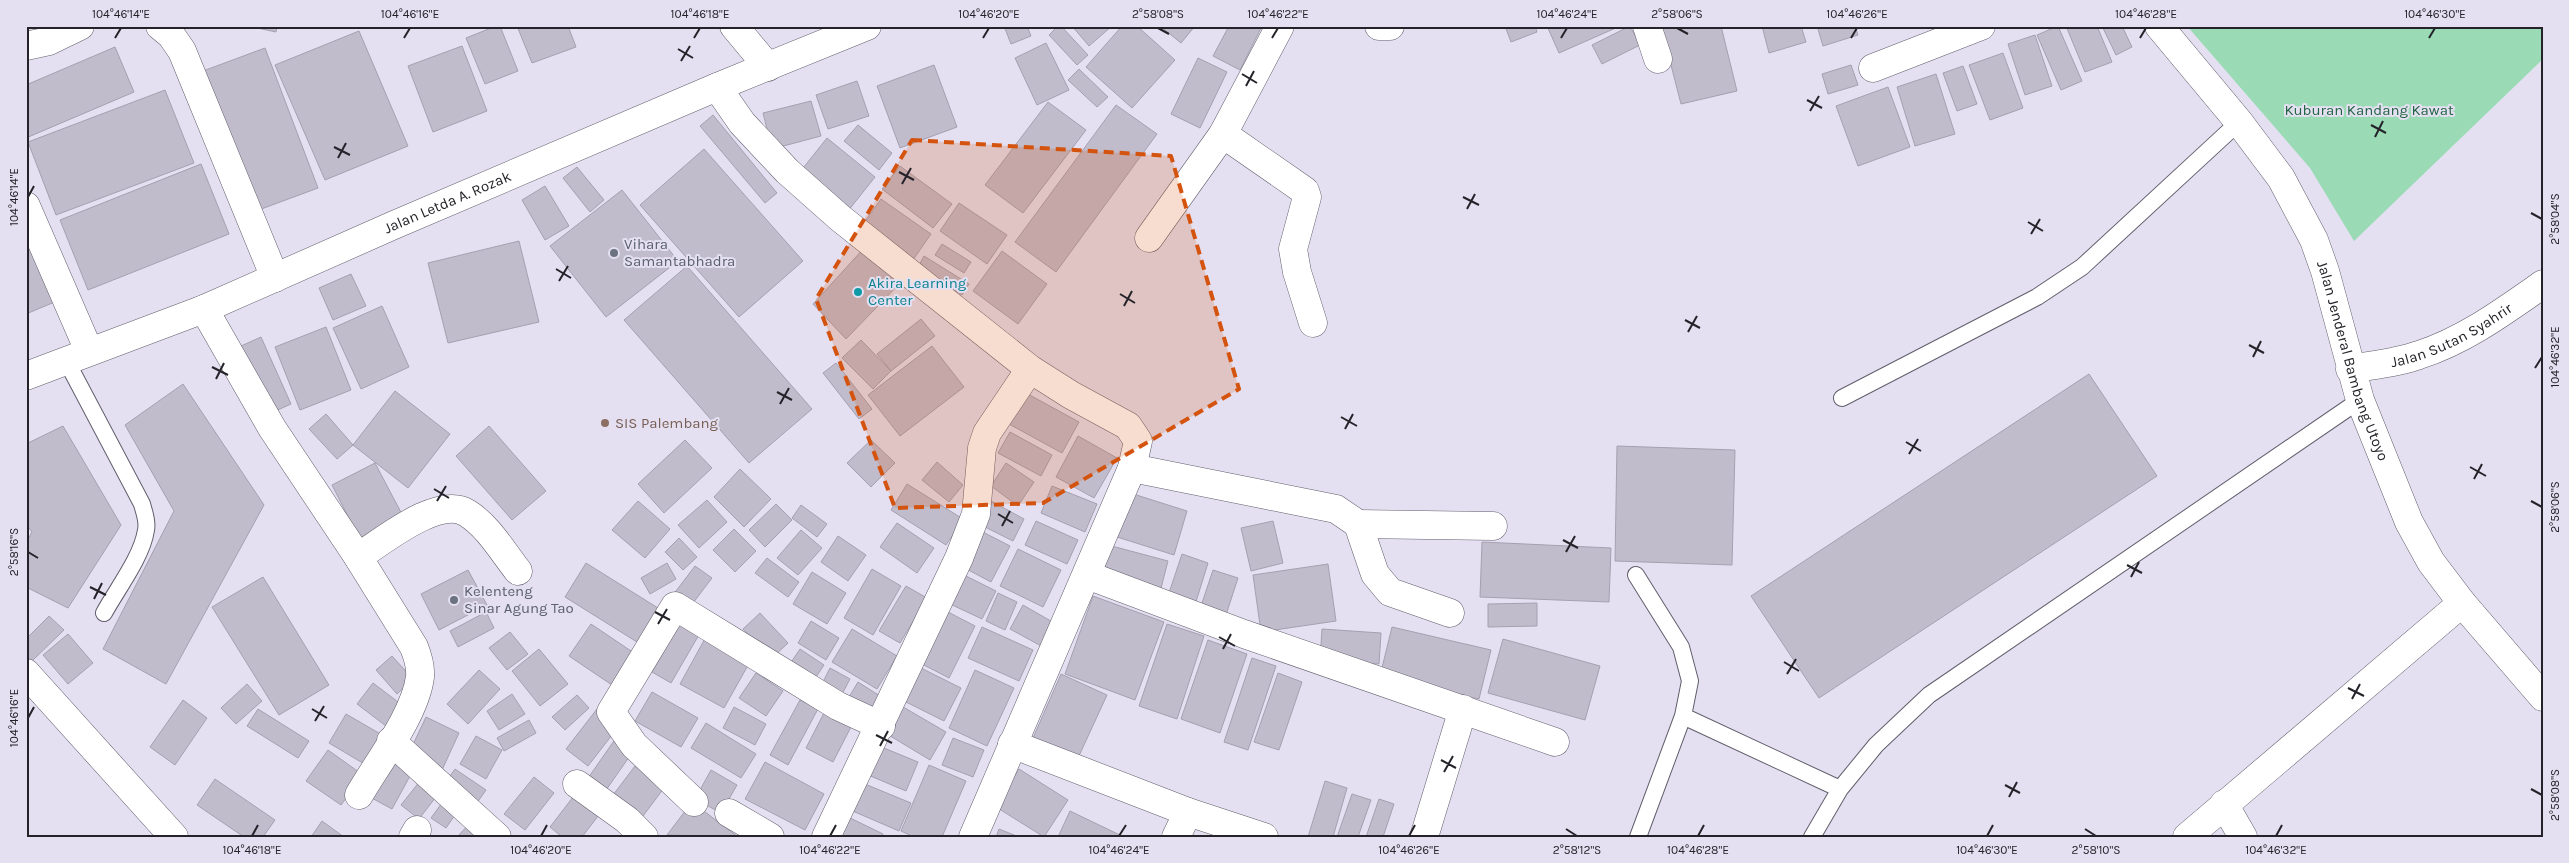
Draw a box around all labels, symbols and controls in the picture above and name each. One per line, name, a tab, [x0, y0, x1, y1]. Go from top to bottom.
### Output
text: 104°46'14"E	[92, 7, 150, 21]
text: 104°46'16"E	[381, 7, 439, 21]
text: 104°46'18"E	[671, 7, 729, 21]
text: 104°46'20"E	[958, 7, 1020, 21]
text: 2°58'08"S	[1132, 7, 1184, 21]
text: 104°46'22"E	[1247, 7, 1309, 21]
text: 104°46'24"E	[1536, 7, 1598, 21]
text: 2°58'06"S	[1651, 7, 1703, 21]
text: 104°46'26"E	[1826, 7, 1888, 21]
text: 104°46'28"E	[2115, 7, 2177, 21]
text: 104°46'30"E	[2404, 7, 2466, 21]
park label: Kuburan Kandang Kawat	[2284, 101, 2454, 119]
street label: Jalan Letda A. Rozak	[381, 167, 514, 237]
text: 104°46'14"E	[7, 168, 21, 226]
text: 2°58'04"S	[2548, 193, 2562, 245]
place label: Vihara Samantabhadra	[624, 235, 735, 270]
marker: Vihara Samantabhadra	[608, 247, 620, 259]
street label: Jalan Jenderal Bambang Utoyo	[2313, 258, 2392, 463]
place label: Akira Learning Center	[868, 274, 967, 309]
marker: Akira Learning Center	[852, 286, 864, 298]
street label: Jalan Sutan Syahrir	[2389, 299, 2516, 371]
text: 104°46'32"E	[2548, 326, 2562, 388]
place label: SIS Palembang	[615, 414, 719, 432]
marker: SIS Palembang	[599, 417, 611, 429]
text: 2°58'06"S	[2548, 481, 2562, 533]
text: 2°58'16"S	[7, 528, 21, 576]
place label: Kelenteng Sinar Agung Tao	[464, 582, 574, 617]
marker: Kelenteng Sinar Agung Tao	[448, 594, 460, 606]
text: 104°46'16"E	[7, 689, 21, 747]
text: 2°58'08"S	[2548, 769, 2562, 821]
text: 104°46'18"E	[223, 843, 281, 857]
text: 104°46'20"E	[510, 843, 572, 857]
text: 104°46'22"E	[799, 843, 861, 857]
text: 104°46'24"E	[1088, 843, 1150, 857]
text: 104°46'26"E	[1378, 843, 1440, 857]
text: 2°58'12"S	[1553, 843, 1601, 857]
text: 104°46'28"E	[1667, 843, 1729, 857]
text: 104°46'30"E	[1956, 843, 2018, 857]
text: 2°58'10"S	[2072, 843, 2120, 857]
text: 104°46'32"E	[2245, 843, 2307, 857]

